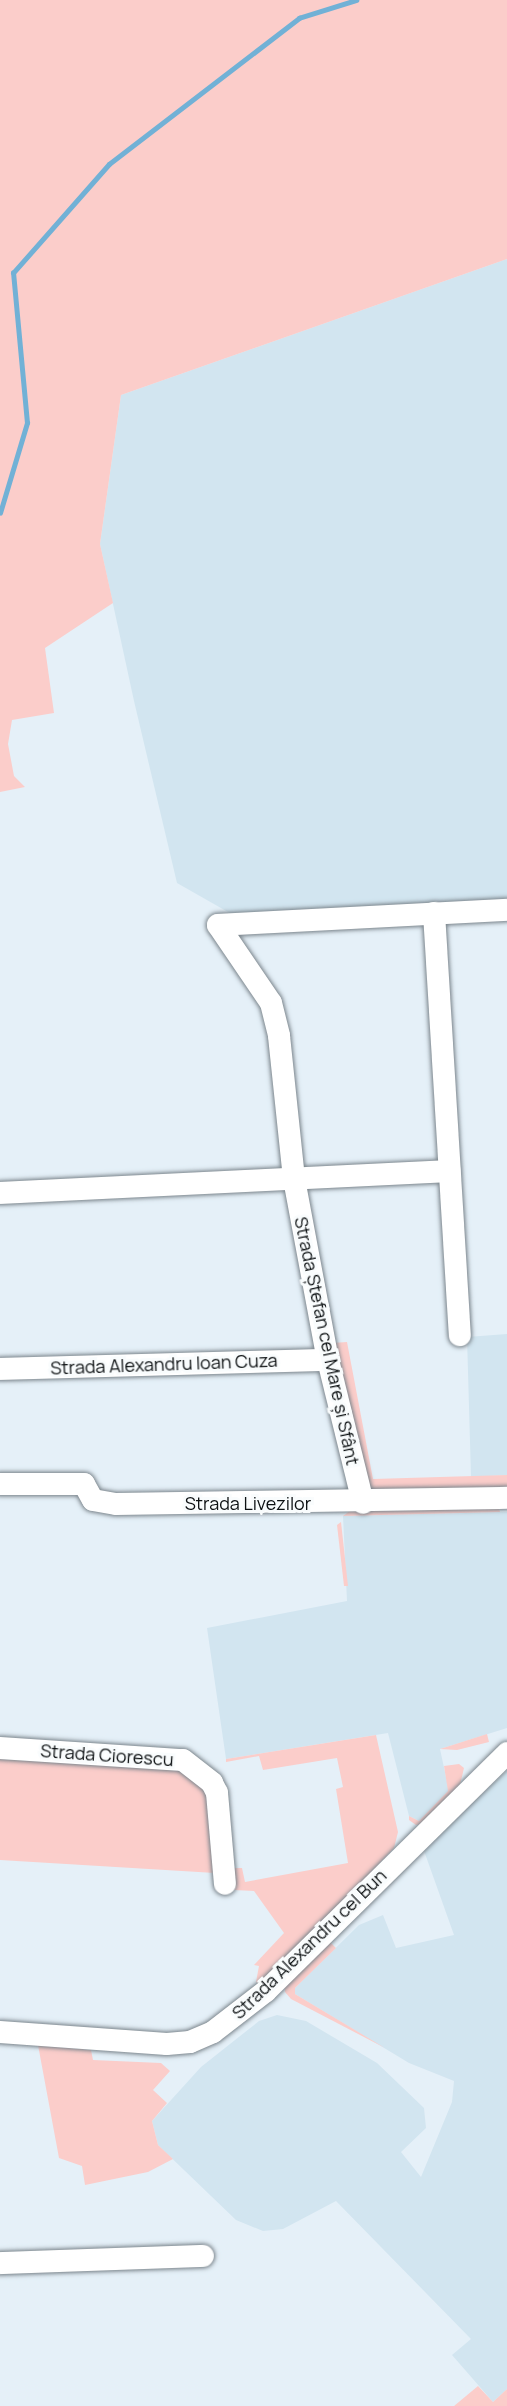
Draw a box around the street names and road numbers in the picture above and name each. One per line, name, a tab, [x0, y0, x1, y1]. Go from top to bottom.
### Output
street label: Strada Ștefan cel Mare și Sfânt	[290, 1215, 364, 1467]
street label: Strada Alexandru Ioan Cuza	[50, 1349, 278, 1379]
street label: Strada Livezilor	[185, 1492, 311, 1514]
street label: Strada Ciorescu	[40, 1740, 174, 1770]
street label: Strada Alexandru cel Bun	[227, 1865, 391, 2023]

